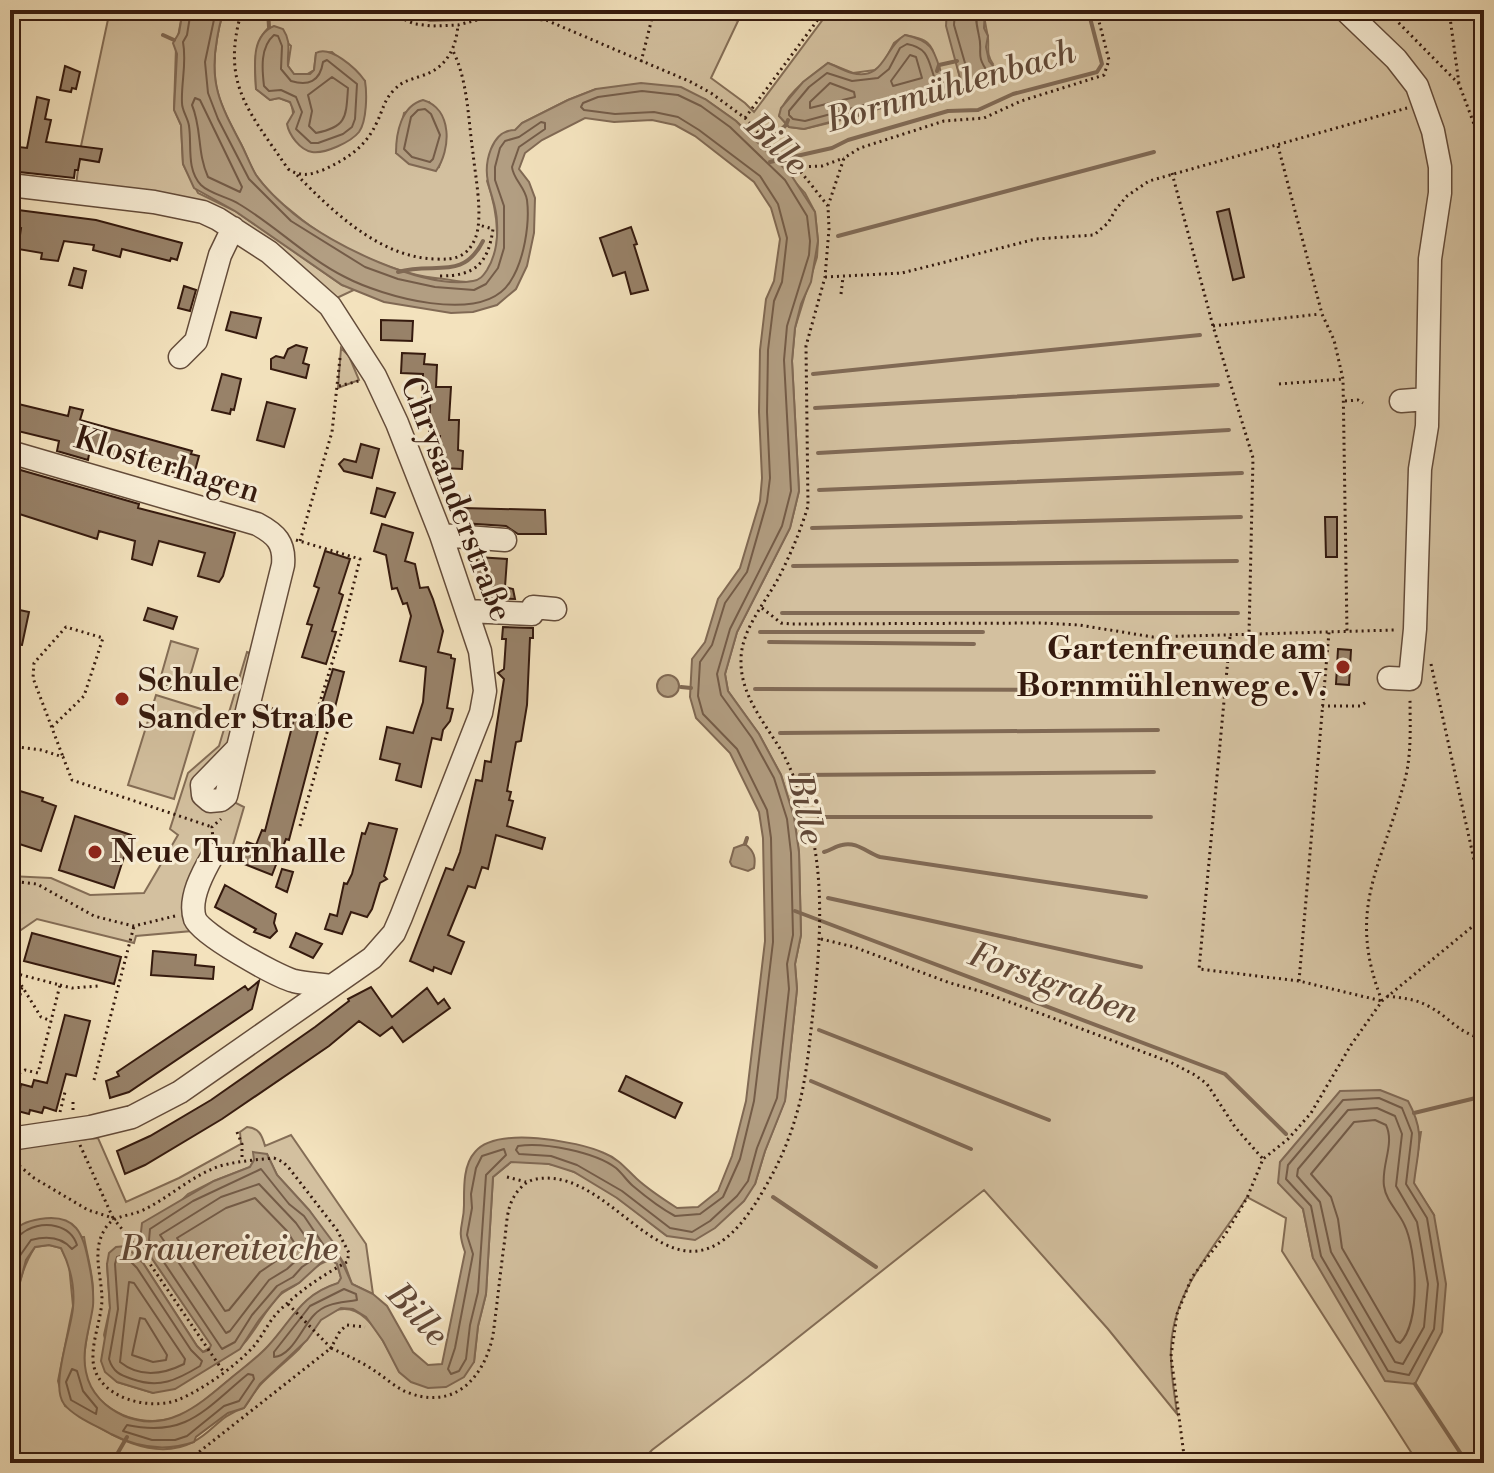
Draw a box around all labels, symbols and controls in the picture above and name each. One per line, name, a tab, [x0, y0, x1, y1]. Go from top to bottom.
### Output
water label: Bornmühlenbach	[821, 31, 1082, 143]
water label: Bille	[735, 104, 816, 185]
street label: Chrysanderstraße	[391, 371, 521, 627]
street label: Klosterhagen	[69, 418, 265, 512]
place label: Gartenfreunde am Bornmühlenweg e.V.	[1017, 629, 1327, 706]
marker: Gartenfreunde am Bornmühlenweg e.V.	[1334, 658, 1352, 676]
place label: Schule Sander Straße	[138, 661, 354, 738]
marker: Schule Sander Straße	[113, 690, 131, 708]
water label: Bille	[777, 769, 833, 848]
place label: Neue Turnhalle	[111, 832, 346, 872]
marker: Neue Turnhalle	[86, 843, 104, 861]
water label: Forstgraben	[962, 934, 1145, 1034]
water label: Brauereiteiche	[119, 1229, 338, 1271]
water label: Bille	[377, 1274, 457, 1356]

